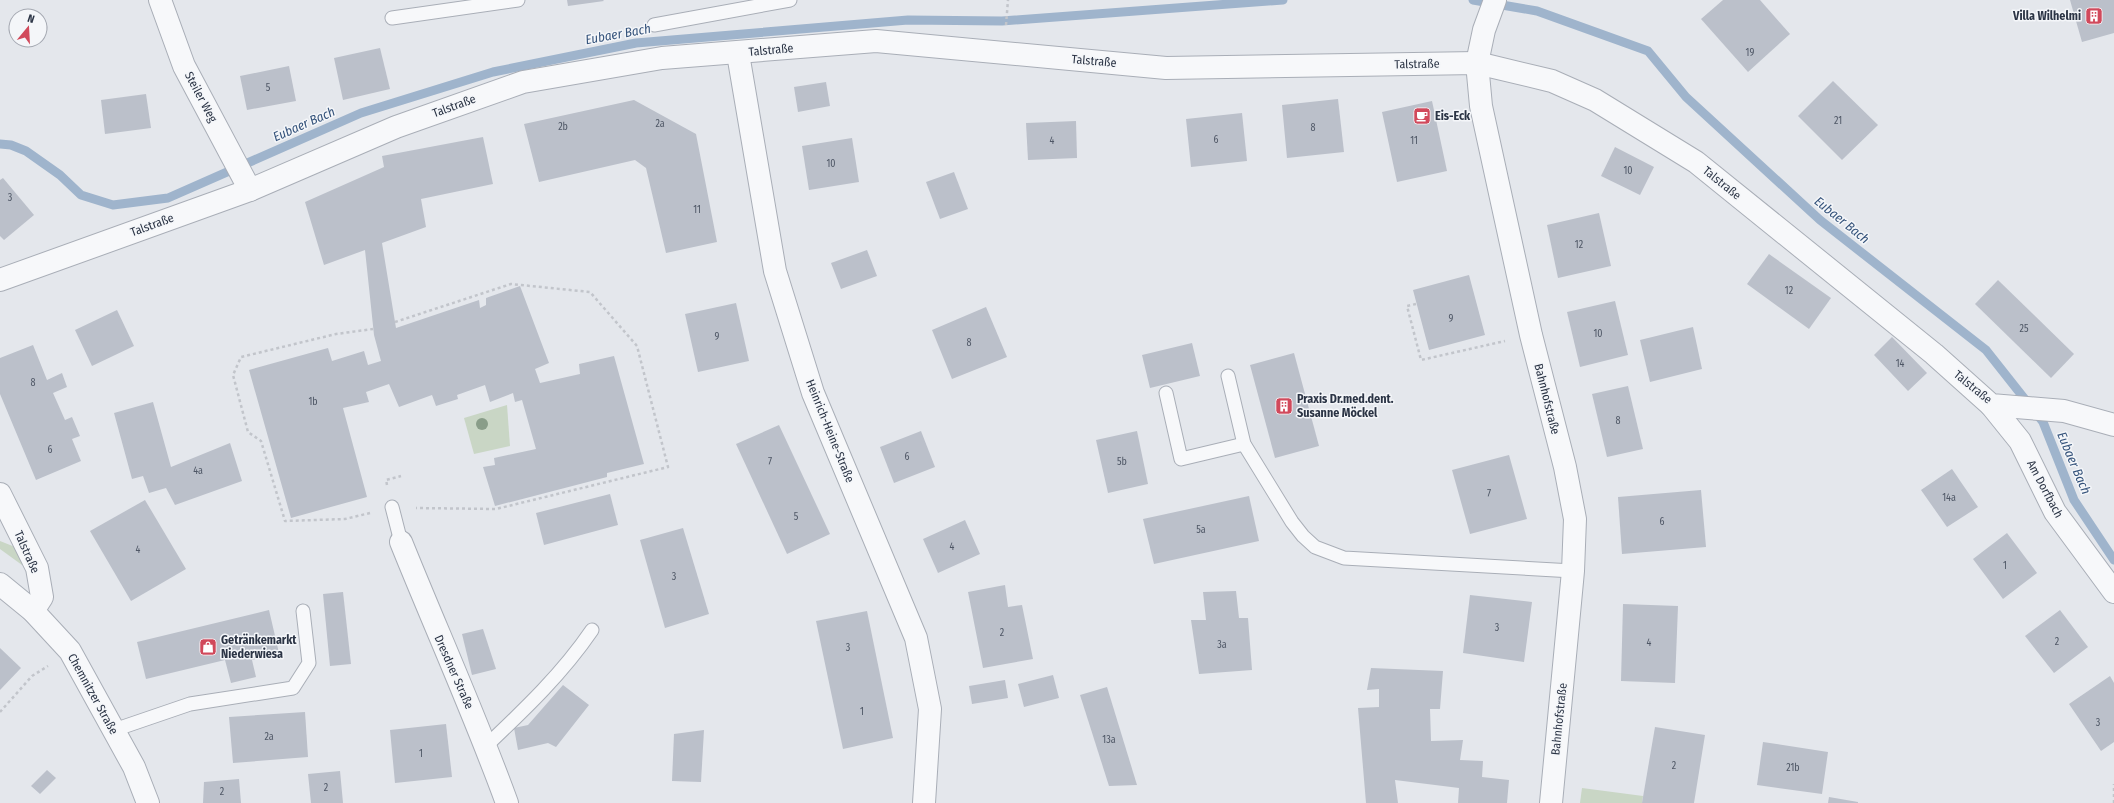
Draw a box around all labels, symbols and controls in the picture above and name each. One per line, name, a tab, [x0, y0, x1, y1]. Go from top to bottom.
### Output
building icon: Villa Wilhelmi	[2084, 6, 2104, 26]
north arrow	[8, 8, 48, 48]
place label: Villa Wilhelmi	[2012, 9, 2081, 23]
text: N	[26, 12, 36, 26]
water label: Eubaer Bach	[584, 21, 652, 47]
street label: Talstraße	[748, 41, 794, 59]
house number: 19	[1746, 47, 1755, 59]
street label: Talstraße	[1071, 52, 1117, 70]
street label: Talstraße	[1394, 57, 1440, 71]
street label: Steiler Weg	[182, 69, 220, 125]
house number: 5	[266, 82, 271, 94]
street label: Talstraße	[430, 92, 478, 120]
water label: Eubaer Bach	[271, 104, 337, 144]
cafe icon: Eis-Eck	[1412, 106, 1432, 126]
place label: Eis-Eck	[1435, 109, 1471, 123]
house number: 21	[1834, 115, 1842, 127]
house number: 2a	[655, 118, 665, 130]
house number: 2b	[558, 121, 568, 133]
house number: 8	[1311, 122, 1316, 134]
house number: 6	[1214, 134, 1219, 146]
house number: 4	[1050, 135, 1055, 147]
house number: 11	[1410, 135, 1418, 147]
house number: 10	[826, 158, 836, 170]
street label: Talstraße	[1700, 163, 1744, 203]
house number: 10	[1623, 165, 1633, 177]
house number: 3	[8, 192, 13, 204]
water label: Eubaer Bach	[1812, 193, 1872, 247]
house number: 11	[693, 204, 701, 216]
street label: Talstraße	[128, 211, 176, 239]
house number: 12	[1575, 239, 1584, 251]
house number: 12	[1785, 285, 1794, 297]
house number: 9	[1449, 313, 1454, 325]
house number: 25	[2020, 323, 2029, 335]
house number: 10	[1593, 328, 1603, 340]
house number: 9	[715, 331, 720, 343]
house number: 8	[967, 337, 972, 349]
house number: 14	[1896, 358, 1905, 370]
street label: Bahnhofstraße	[1531, 362, 1563, 436]
street label: Talstraße	[1951, 367, 1995, 407]
house number: 8	[31, 377, 36, 389]
street label: Heinrich-Heine-Straße	[803, 377, 857, 485]
place label: Praxis Dr.med.dent. Susanne Möckel	[1297, 392, 1394, 420]
house number: 1b	[308, 396, 318, 408]
building icon: Praxis Dr.med.dent. Susanne Möckel	[1274, 396, 1294, 416]
house number: 8	[1616, 415, 1621, 427]
water label: Eubaer Bach	[2054, 430, 2094, 496]
house number: 6	[48, 444, 53, 456]
house number: 6	[905, 451, 910, 463]
house number: 7	[768, 456, 772, 468]
house number: 5b	[1117, 456, 1127, 468]
street label: Am Dorfbach	[2024, 458, 2066, 520]
house number: 4a	[193, 465, 203, 477]
house number: 7	[1487, 488, 1491, 500]
house number: 14a	[1942, 492, 1956, 504]
house number: 5	[794, 511, 799, 523]
house number: 6	[1660, 516, 1665, 528]
house number: 5a	[1196, 524, 1206, 536]
street label: Talstraße	[11, 529, 43, 575]
house number: 4	[950, 541, 955, 553]
house number: 4	[136, 544, 141, 556]
house number: 1	[2003, 560, 2007, 572]
house number: 3	[672, 571, 677, 583]
house number: 3	[1495, 622, 1500, 634]
house number: 2	[1000, 627, 1005, 639]
place label: Getränkemarkt Niederwiesa	[221, 633, 297, 661]
street label: Dresdner Straße	[431, 633, 477, 711]
house number: 2	[2055, 636, 2060, 648]
shop icon: Getränkemarkt Niederwiesa	[198, 637, 218, 657]
house number: 4	[1647, 637, 1652, 649]
house number: 3a	[1217, 639, 1227, 651]
house number: 3	[846, 642, 851, 654]
street label: Chemnitzer Straße	[65, 651, 121, 737]
street label: Bahnhofstraße	[1548, 682, 1570, 756]
house number: 1	[860, 706, 864, 718]
house number: 3	[2096, 717, 2101, 729]
house number: 2a	[264, 731, 274, 743]
house number: 13a	[1102, 734, 1116, 746]
house number: 1	[419, 748, 423, 760]
house number: 2	[1672, 760, 1677, 772]
house number: 21b	[1786, 762, 1800, 774]
house number: 2	[324, 782, 329, 794]
house number: 2	[220, 786, 225, 798]

